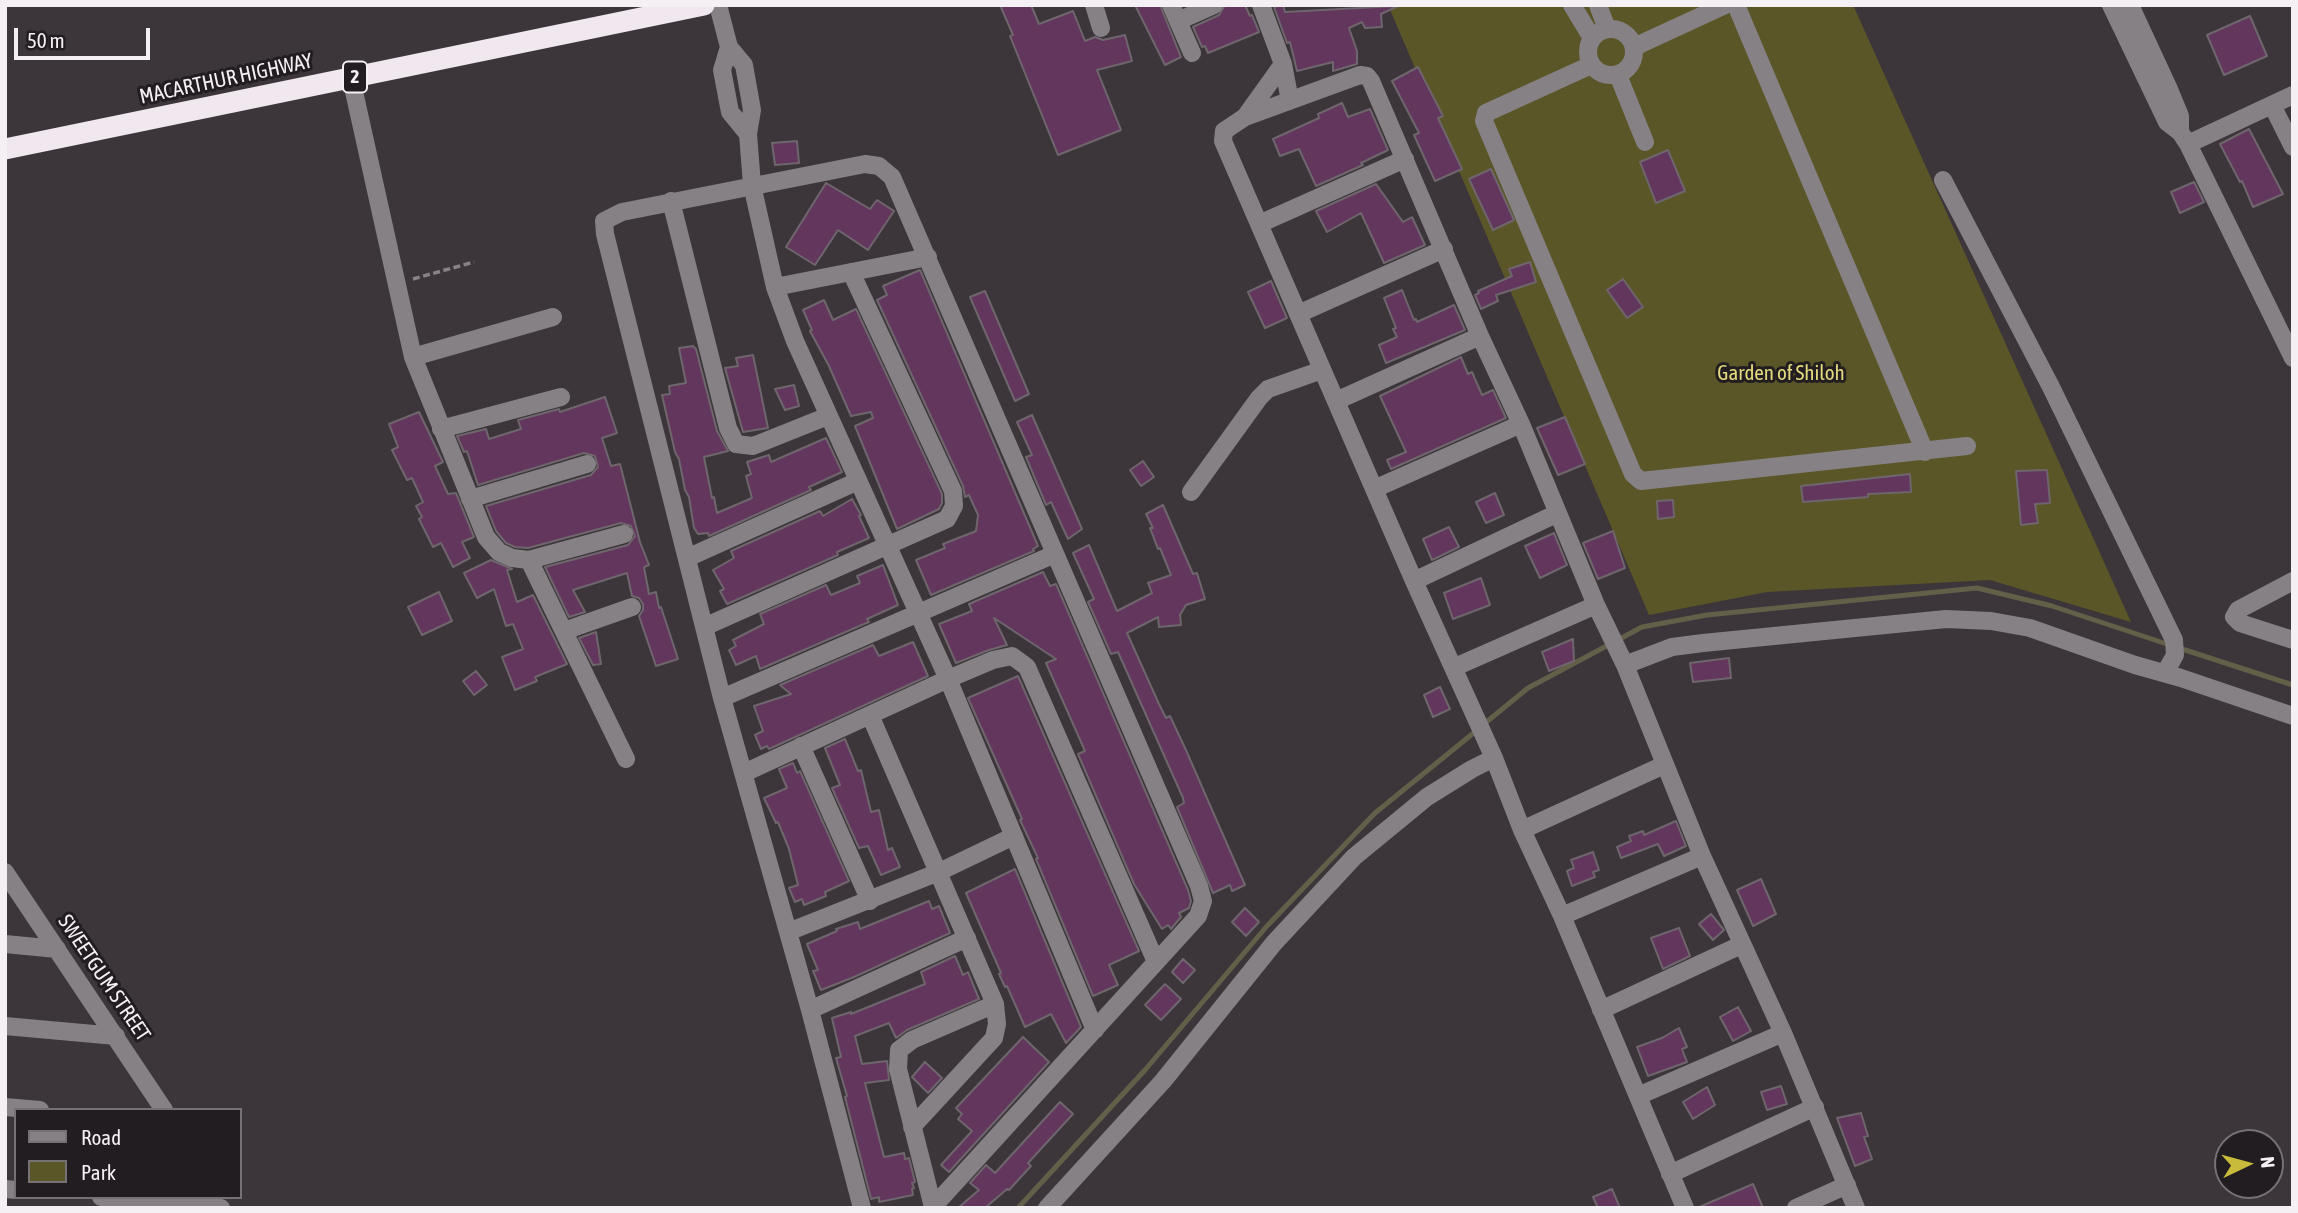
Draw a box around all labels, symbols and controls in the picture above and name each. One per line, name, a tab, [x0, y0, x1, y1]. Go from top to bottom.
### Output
scale bar	[18, 14, 154, 58]
text: 50 m	[27, 28, 65, 52]
street label: MACARTHUR HIGHWAY	[137, 48, 315, 110]
road number: 2	[343, 61, 367, 92]
park label: Garden of Shiloh	[1717, 360, 1845, 386]
street label: SWEETGUM STREET	[52, 910, 156, 1046]
legend	[14, 1108, 242, 1199]
text: Road	[81, 1125, 121, 1149]
north arrow	[2214, 1129, 2284, 1199]
text: N	[2256, 1156, 2279, 1169]
text: Park	[81, 1160, 116, 1184]

